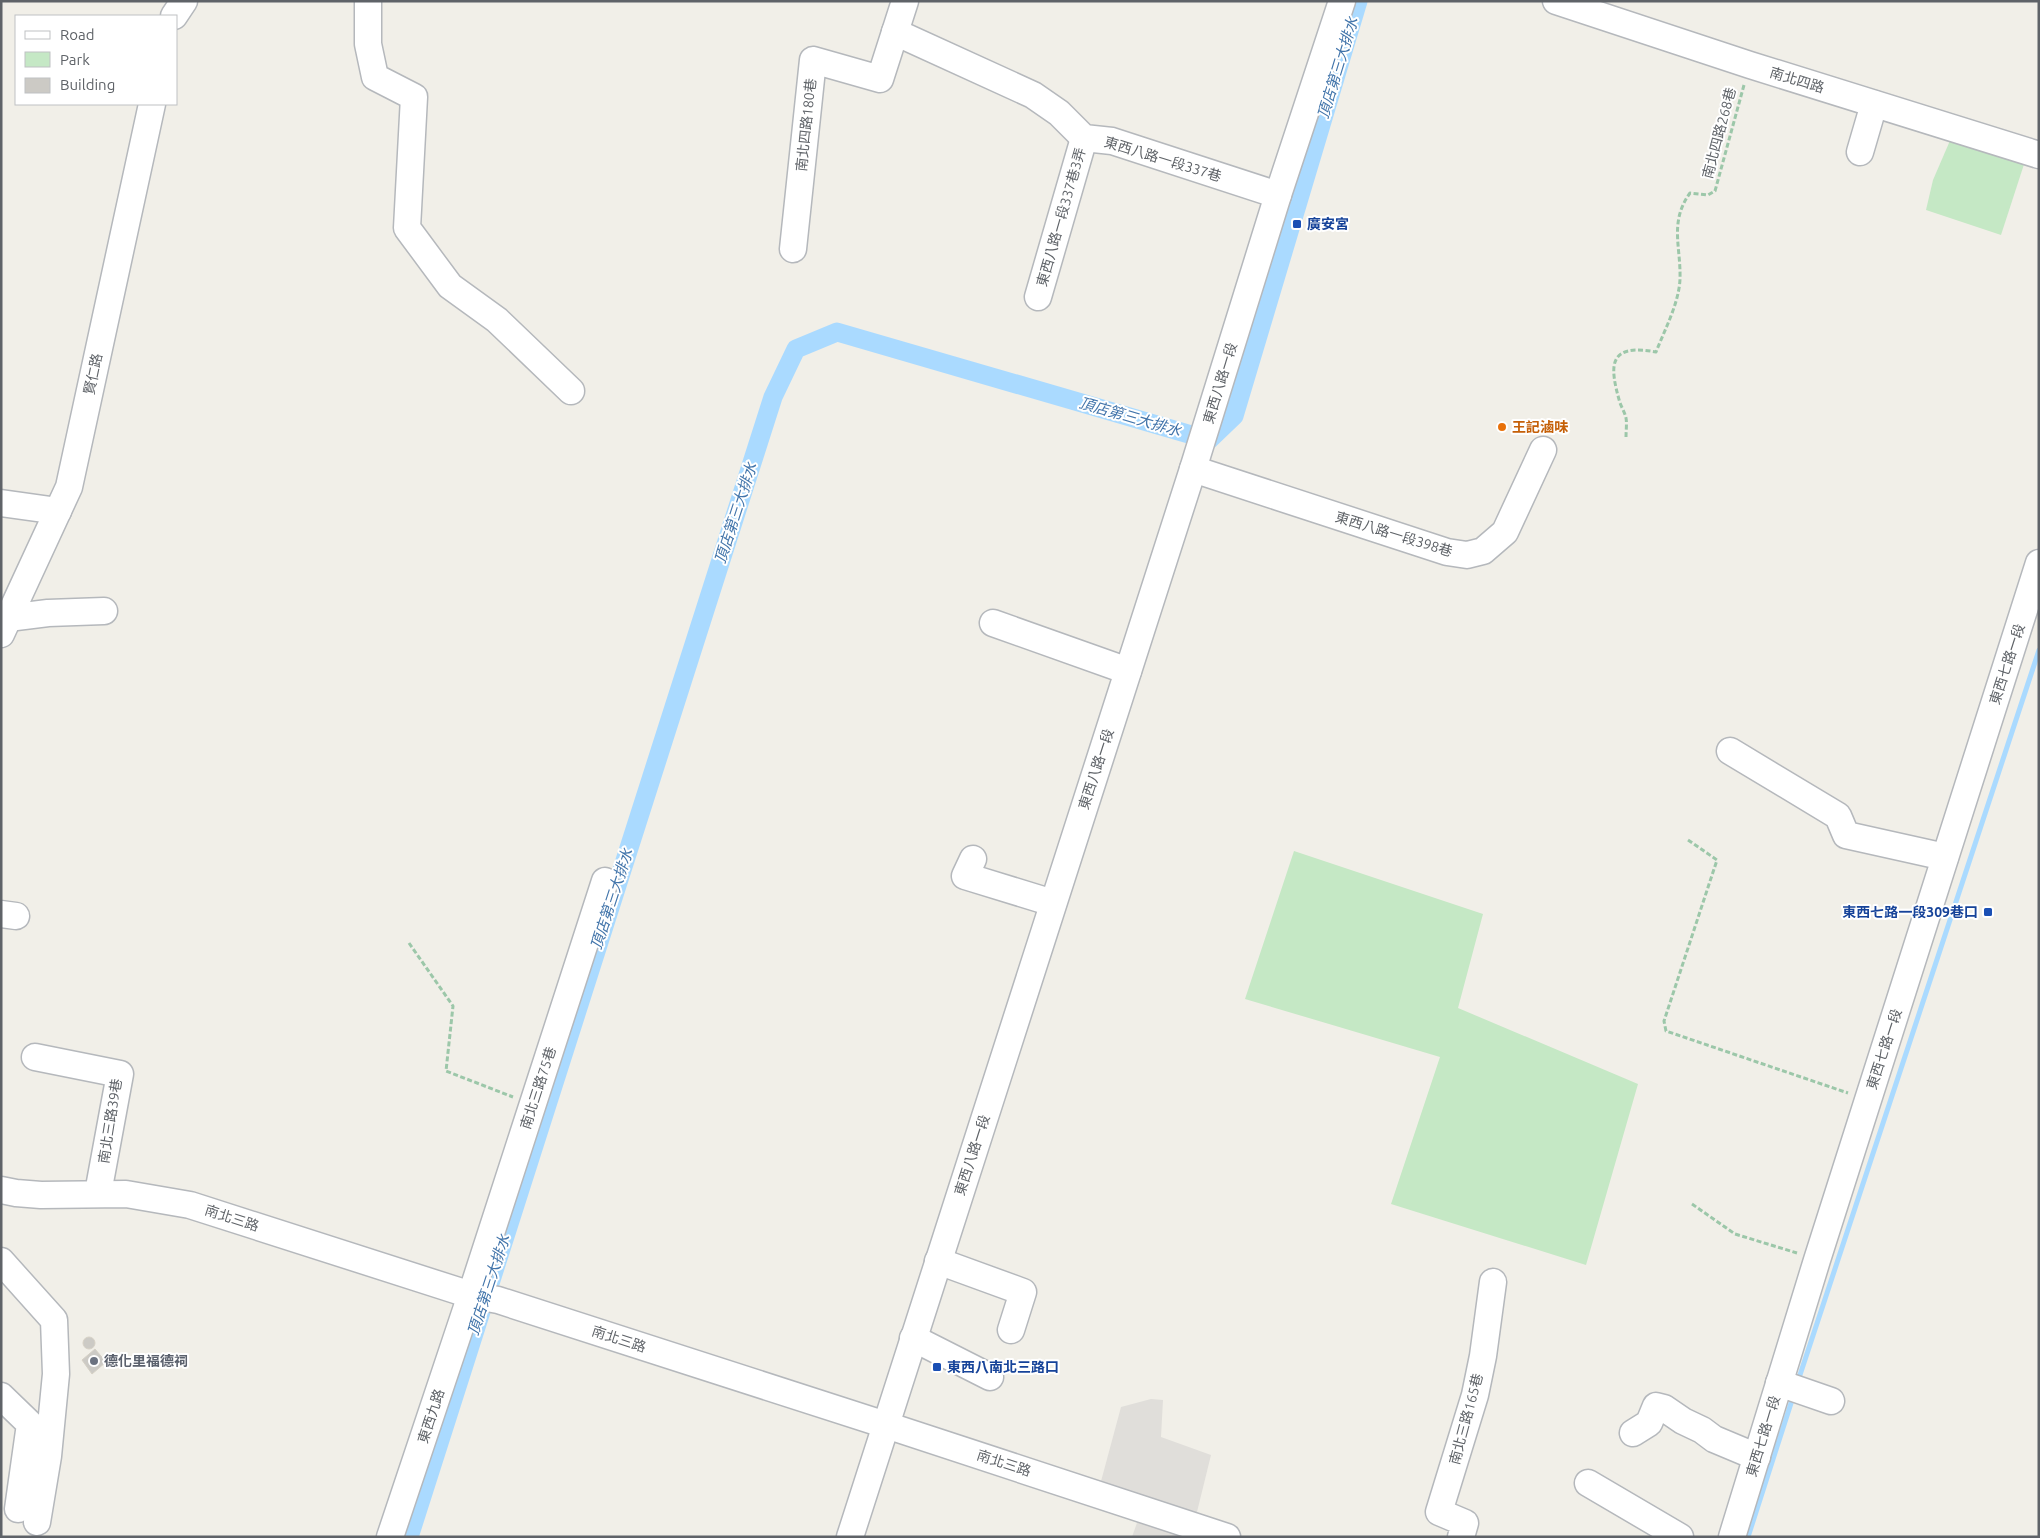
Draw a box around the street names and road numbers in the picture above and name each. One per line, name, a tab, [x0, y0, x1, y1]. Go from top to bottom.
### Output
street label: 南北四路	[1768, 64, 1826, 96]
street label: 南北四路180巷	[793, 78, 819, 172]
street label: 南北四路268巷	[1699, 86, 1739, 180]
street label: 東西八路一段337巷	[1102, 134, 1224, 184]
street label: 東西八路一段337巷3弄	[1034, 146, 1088, 288]
street label: 東西八路一段	[1200, 340, 1240, 426]
street label: 賢仁路	[81, 352, 105, 396]
street label: 東西八路一段398巷	[1333, 509, 1455, 559]
street label: 東西七路一段	[1986, 622, 2028, 706]
street label: 東西八路一段	[1075, 727, 1117, 811]
street label: 東西七路一段	[1863, 1007, 1905, 1091]
street label: 南北三路75巷	[517, 1045, 559, 1131]
street label: 南北三路39巷	[95, 1077, 125, 1165]
street label: 東西八路一段	[951, 1113, 993, 1197]
street label: 南北三路	[203, 1202, 261, 1234]
street label: 南北三路	[590, 1323, 648, 1355]
street label: 南北三路165巷	[1446, 1372, 1486, 1466]
street label: 東西九路	[415, 1387, 447, 1445]
street label: 東西七路一段	[1743, 1393, 1783, 1479]
street label: 南北三路	[975, 1447, 1033, 1479]

